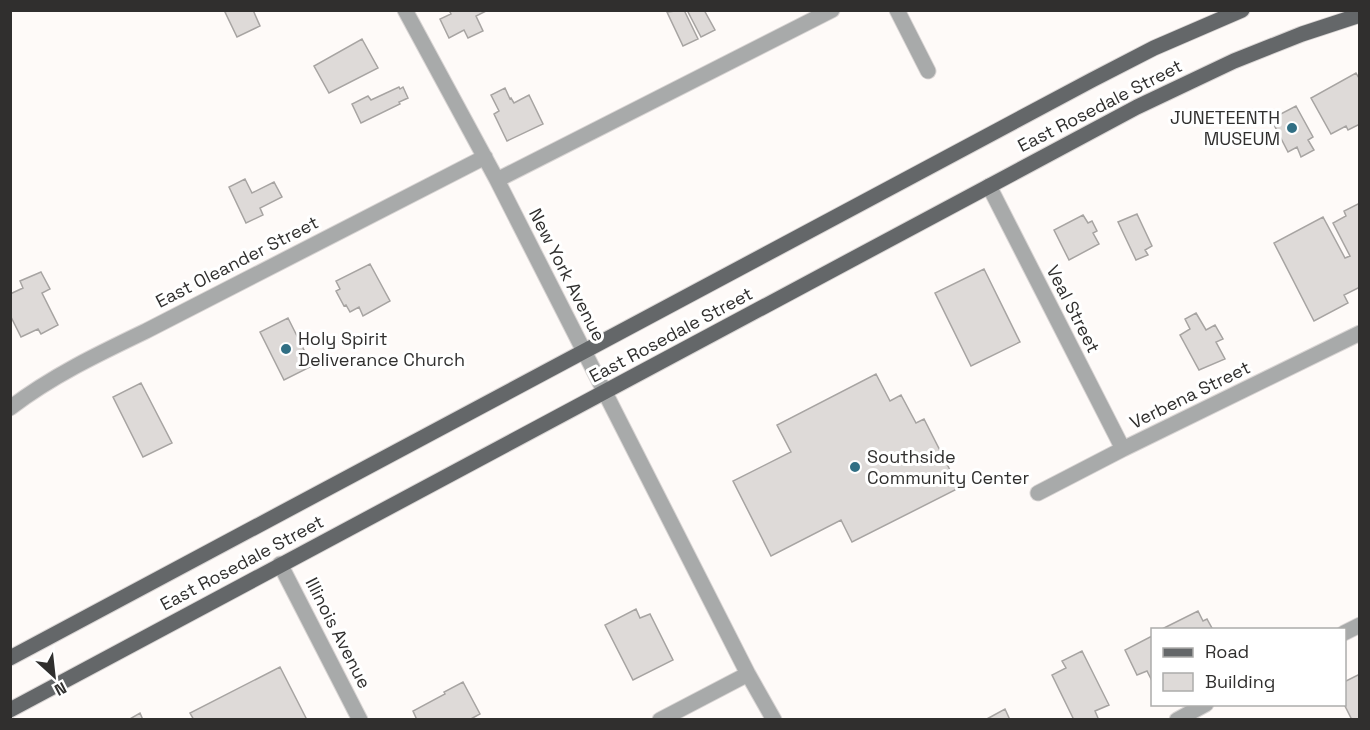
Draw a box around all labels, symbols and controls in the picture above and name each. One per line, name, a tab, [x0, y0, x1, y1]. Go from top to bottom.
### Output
street label: East Rosedale Street	[1014, 54, 1186, 157]
place label: JUNETEENTH MUSEUM	[1170, 106, 1280, 150]
marker: JUNETEENTH MUSEUM	[1285, 121, 1299, 135]
street label: New York Avenue	[524, 204, 611, 345]
street label: East Oleander Street	[151, 211, 322, 313]
street label: Veal Street	[1042, 261, 1105, 357]
street label: East Rosedale Street	[585, 282, 756, 387]
place label: Holy Spirit Deliverance Church	[298, 327, 465, 371]
marker: Holy Spirit Deliverance Church	[279, 342, 293, 356]
street label: Verbena Street	[1126, 355, 1254, 434]
place label: Southside Community Center	[867, 445, 1029, 489]
marker: Southside Community Center	[848, 460, 862, 474]
street label: East Rosedale Street	[156, 510, 327, 615]
street label: Illinois Avenue	[301, 573, 376, 692]
legend	[1151, 628, 1346, 706]
text: Road	[1205, 640, 1249, 663]
north arrow	[24, 646, 84, 706]
text: Building	[1205, 670, 1275, 693]
text: N	[51, 677, 70, 701]

